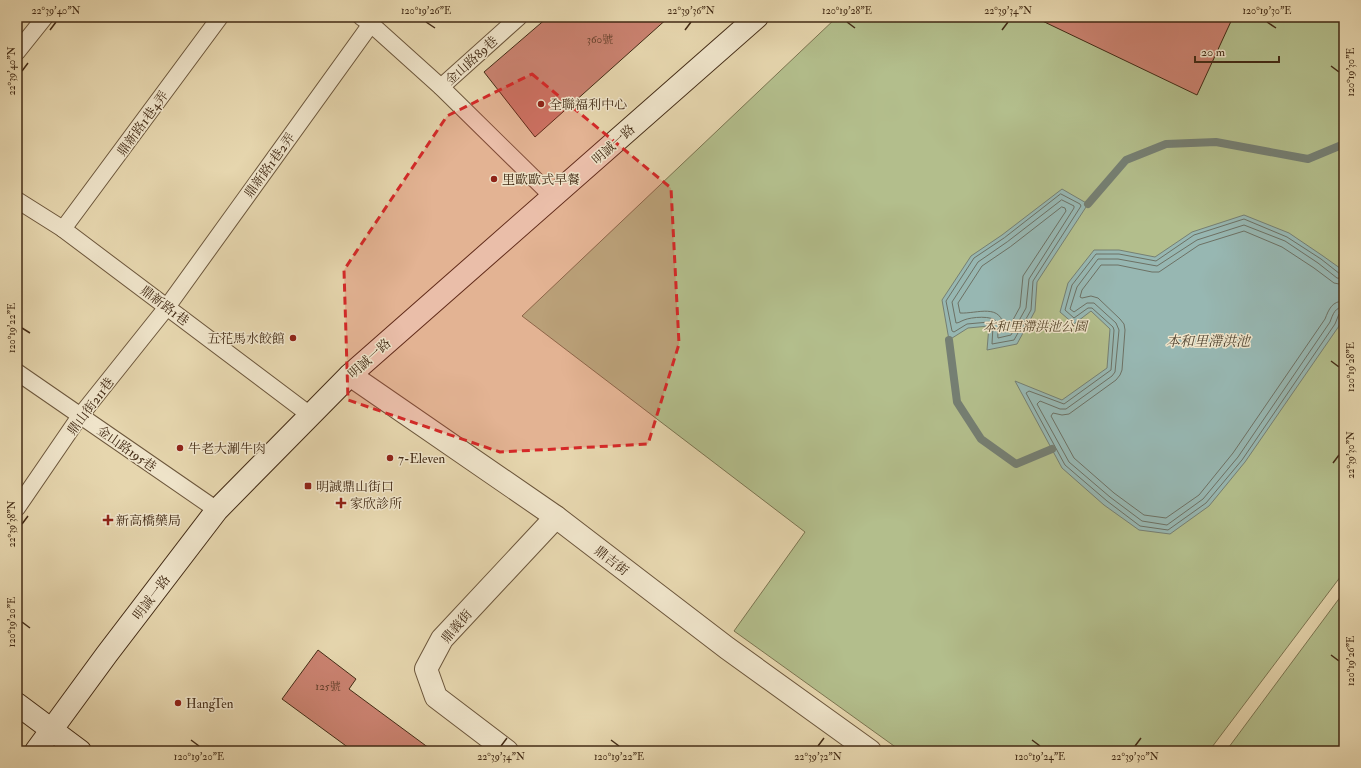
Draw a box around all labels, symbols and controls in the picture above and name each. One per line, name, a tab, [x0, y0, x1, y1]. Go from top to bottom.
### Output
text: 22°39'40"N	[31, 5, 81, 17]
text: 120°19'26"E	[401, 5, 451, 17]
text: 22°39'36"N	[667, 5, 715, 17]
text: 120°19'28"E	[822, 5, 872, 17]
text: 22°39'34"N	[984, 5, 1032, 17]
text: 120°19'30"E	[1242, 5, 1292, 17]
street label: 金山路89巷	[442, 33, 501, 88]
house number: 360號	[587, 33, 613, 46]
scale bar	[1195, 38, 1279, 64]
text: 20 m	[1201, 45, 1226, 60]
text: 22°39'40"N	[6, 46, 18, 96]
text: 120°19'30"E	[1345, 47, 1357, 97]
street label: 鼎新路1巷4弄	[114, 88, 172, 159]
place label: 全聯福利中心	[549, 97, 627, 113]
marker: 全聯福利中心	[536, 99, 546, 109]
street label: 明誠一路	[589, 121, 638, 168]
street label: 鼎新路1巷2弄	[241, 130, 299, 201]
place label: 里歐歐式早餐	[502, 172, 580, 188]
marker: 里歐歐式早餐	[489, 174, 499, 184]
street label: 鼎新路1巷	[137, 282, 192, 329]
text: 120°19'22"E	[6, 303, 18, 353]
park label: 本和里滯洪池公園	[983, 319, 1089, 335]
place label: 五花馬水餃館	[207, 331, 285, 347]
marker: 五花馬水餃館	[288, 333, 298, 343]
water label: 本和里滯洪池	[1166, 333, 1252, 350]
street label: 明誠一路	[345, 335, 394, 382]
text: 120°19'28"E	[1345, 342, 1357, 392]
street label: 鼎山街211巷	[64, 375, 118, 439]
street label: 金山路195巷	[94, 422, 159, 475]
text: 22°39'30"N	[1345, 431, 1357, 479]
place label: 牛老大涮牛肉	[188, 441, 266, 457]
marker: 牛老大涮牛肉	[175, 443, 185, 453]
place label: 7-Eleven	[398, 451, 445, 467]
marker: 7-Eleven	[385, 453, 395, 463]
place label: 明誠鼎山街口	[316, 479, 394, 495]
marker: 明誠鼎山街口	[303, 481, 313, 491]
place label: 家欣診所	[350, 496, 402, 512]
marker: 家欣診所	[335, 497, 347, 509]
text: 22°39'38"N	[6, 500, 18, 548]
place label: 新高橋藥局	[116, 513, 181, 529]
marker: 新高橋藥局	[103, 515, 113, 525]
street label: 鼎吉街	[591, 542, 632, 579]
street label: 明誠一路	[130, 572, 174, 623]
text: 120°19'20"E	[6, 597, 18, 647]
street label: 鼎義街	[438, 607, 476, 647]
text: 120°19'26"E	[1345, 636, 1357, 686]
house number: 125號	[315, 680, 341, 693]
place label: HangTen	[186, 696, 234, 712]
marker: HangTen	[173, 698, 183, 708]
text: 120°19'20"E	[174, 751, 224, 763]
text: 22°39'34"N	[477, 751, 525, 763]
text: 120°19'22"E	[594, 751, 644, 763]
text: 22°39'32"N	[794, 751, 842, 763]
text: 120°19'24"E	[1015, 751, 1065, 763]
text: 22°39'30"N	[1111, 751, 1159, 763]

